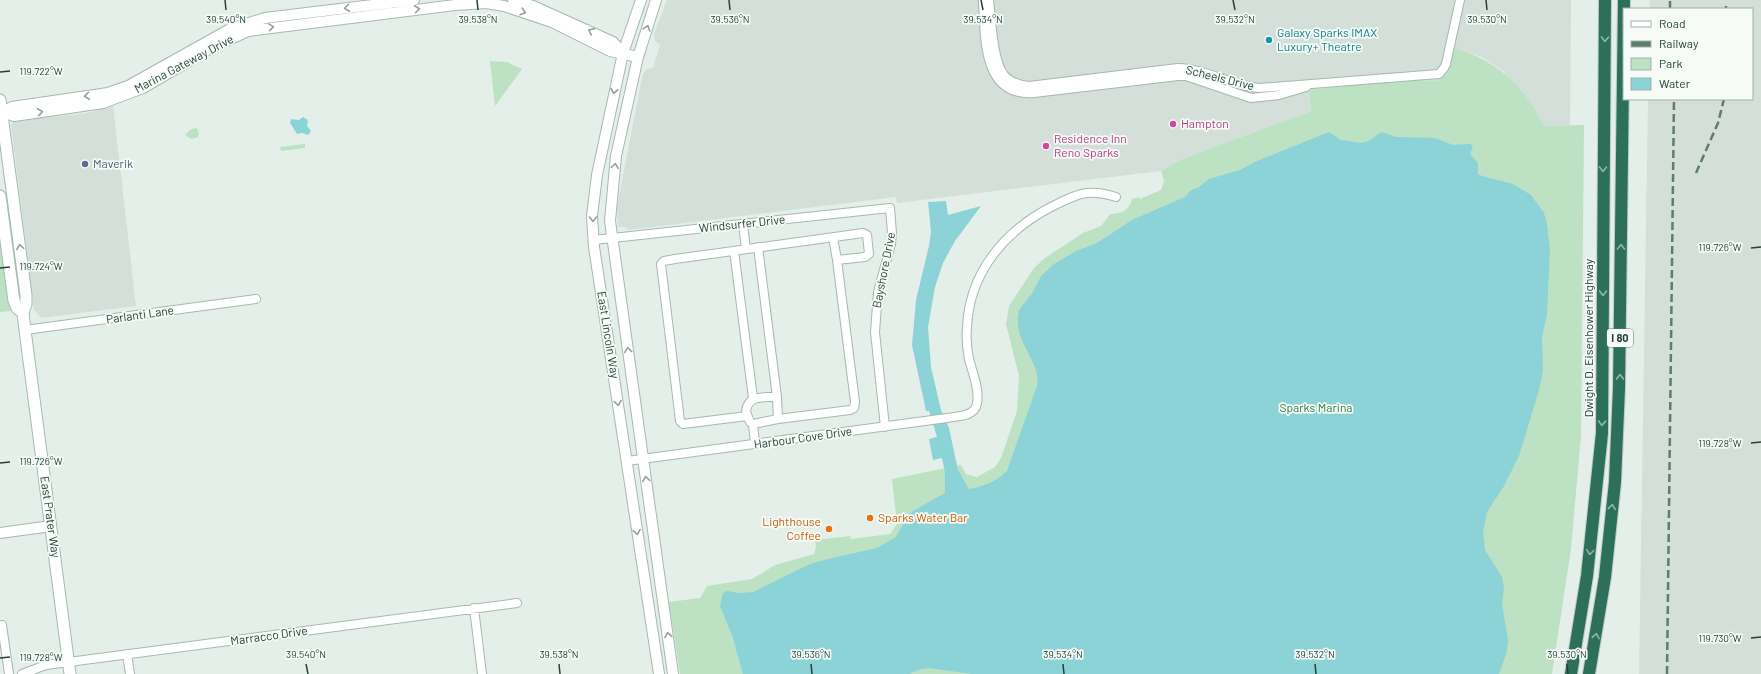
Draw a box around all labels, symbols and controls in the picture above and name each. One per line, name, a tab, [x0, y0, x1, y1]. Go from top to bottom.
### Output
one-way arrow	[344, 3, 350, 12]
one-way arrow	[414, 5, 420, 14]
one-way arrow	[519, 7, 526, 16]
legend	[1623, 8, 1753, 100]
text: 39.540°N	[206, 13, 246, 25]
text: 39.538°N	[458, 13, 498, 25]
text: 39.536°N	[710, 13, 750, 25]
text: 39.534°N	[963, 13, 1003, 25]
text: 39.532°N	[1215, 13, 1255, 25]
text: 39.530°N	[1467, 13, 1507, 25]
text: Road	[1659, 16, 1686, 30]
one-way arrow	[268, 23, 274, 32]
one-way arrow	[642, 25, 651, 32]
place label: Galaxy Sparks IMAX Luxury+ Theatre	[1277, 25, 1377, 53]
one-way arrow	[588, 28, 595, 36]
street label: Marina Gateway Drive	[132, 31, 235, 95]
marker: Galaxy Sparks IMAX Luxury+ Theatre	[1264, 35, 1274, 45]
one-way arrow	[1601, 36, 1609, 42]
text: Railway	[1659, 36, 1699, 50]
text: Park	[1659, 56, 1683, 70]
street label: Scheels Drive	[1185, 62, 1256, 92]
text: 119.722°W	[19, 65, 63, 77]
text: Water	[1659, 76, 1691, 90]
one-way arrow	[611, 88, 619, 94]
one-way arrow	[84, 91, 91, 100]
one-way arrow	[37, 108, 43, 117]
place label: Hampton	[1181, 116, 1229, 130]
marker: Hampton	[1168, 119, 1178, 129]
place label: Residence Inn Reno Sparks	[1054, 131, 1127, 159]
marker: Residence Inn Reno Sparks	[1041, 141, 1051, 151]
place label: Maverik	[93, 156, 133, 170]
marker: Maverik	[80, 159, 90, 169]
one-way arrow	[610, 163, 619, 169]
one-way arrow	[1599, 166, 1608, 172]
street label: Windsurfer Drive	[698, 212, 786, 235]
one-way arrow	[589, 216, 597, 222]
street label: Bayshore Drive	[869, 231, 897, 309]
text: 119.726°W	[1699, 241, 1742, 253]
one-way arrow	[16, 244, 25, 250]
one-way arrow	[1617, 244, 1625, 250]
street label: Dwight D. Eisenhower Highway	[1581, 258, 1595, 417]
text: 119.724°W	[19, 260, 63, 272]
street label: East Lincoln Way	[595, 290, 623, 380]
one-way arrow	[1599, 290, 1607, 296]
street label: Parlanti Lane	[105, 302, 175, 326]
road number: I 80	[1607, 329, 1633, 347]
one-way arrow	[624, 347, 633, 353]
one-way arrow	[1616, 374, 1624, 380]
one-way arrow	[613, 400, 622, 406]
park label: Sparks Marina	[1279, 400, 1353, 414]
one-way arrow	[1598, 420, 1606, 426]
street label: Harbour Cove Drive	[753, 423, 853, 451]
text: 119.728°W	[1699, 437, 1742, 449]
text: 119.726°W	[20, 455, 63, 467]
street label: East Prater Way	[38, 475, 64, 559]
one-way arrow	[642, 476, 651, 482]
one-way arrow	[1608, 504, 1617, 510]
place label: Sparks Water Bar	[878, 510, 968, 524]
marker: Sparks Water Bar	[865, 513, 875, 523]
place label: Lighthouse Coffee	[762, 514, 821, 542]
marker: Lighthouse Coffee	[824, 524, 834, 534]
one-way arrow	[632, 528, 641, 535]
one-way arrow	[1586, 549, 1595, 555]
street label: Marracco Drive	[229, 623, 308, 647]
one-way arrow	[664, 632, 672, 639]
text: 119.730°W	[1698, 632, 1742, 644]
one-way arrow	[1592, 633, 1600, 639]
text: 39.540°N	[286, 648, 326, 660]
text: 39.538°N	[539, 648, 579, 660]
text: 39.536°N	[791, 648, 831, 660]
text: 39.534°N	[1043, 648, 1083, 660]
text: 39.532°N	[1295, 648, 1335, 660]
text: 39.530°N	[1547, 648, 1587, 660]
text: 119.728°W	[20, 651, 63, 663]

